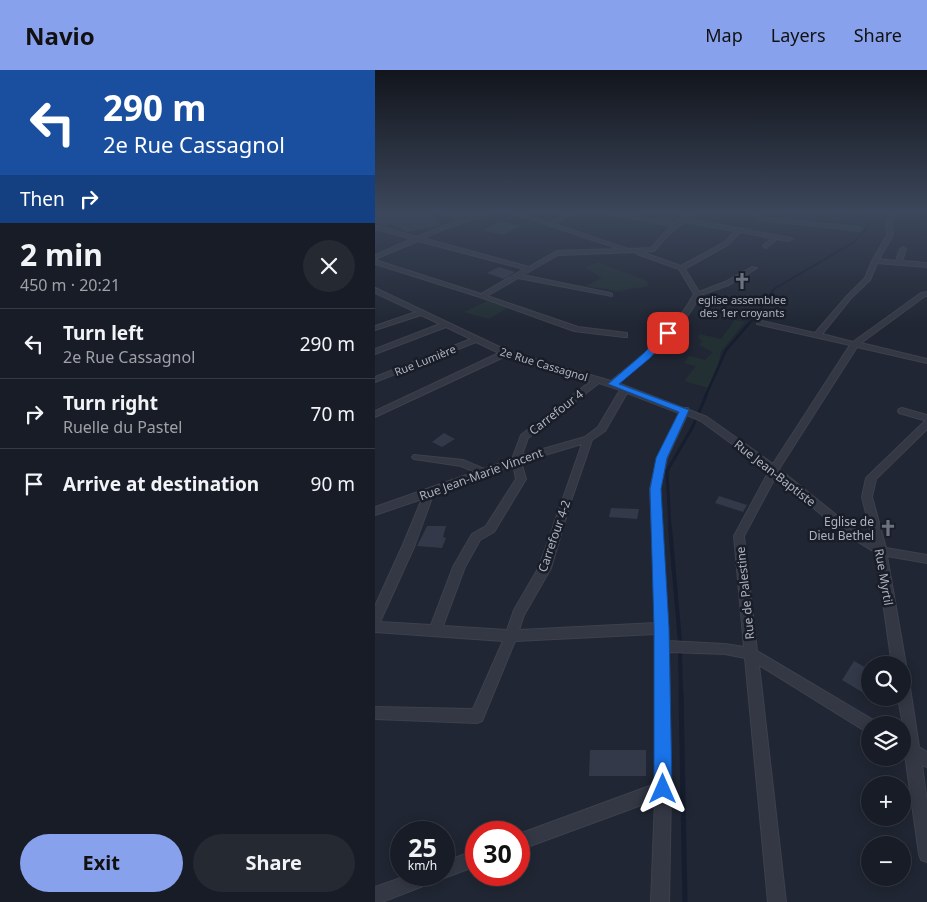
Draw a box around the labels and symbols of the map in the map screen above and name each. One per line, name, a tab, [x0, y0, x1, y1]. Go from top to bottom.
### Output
church icon: eglise assemblee des 1er croyants	[732, 271, 752, 291]
place label: eglise assemblee des 1er croyants	[698, 292, 786, 320]
pin	[647, 312, 689, 354]
street label: Rue Lumière	[392, 341, 458, 379]
street label: 2e Rue Cassagnol	[498, 344, 590, 384]
street label: Carrefour 4	[525, 385, 587, 439]
street label: Rue Jean-Baptiste	[731, 436, 819, 510]
street label: Rue Jean-Marie Vincent	[417, 443, 546, 504]
street label: Carrefour 4-2	[534, 498, 574, 574]
place label: Eglise de Dieu Bethel	[809, 513, 874, 544]
church icon: Eglise de Dieu Bethel	[878, 518, 898, 538]
street label: Rue de Palestine	[732, 546, 758, 640]
street label: Rue Myrtil	[871, 547, 897, 607]
position arrow	[636, 762, 688, 814]
speed limit sign: 30	[465, 821, 530, 886]

